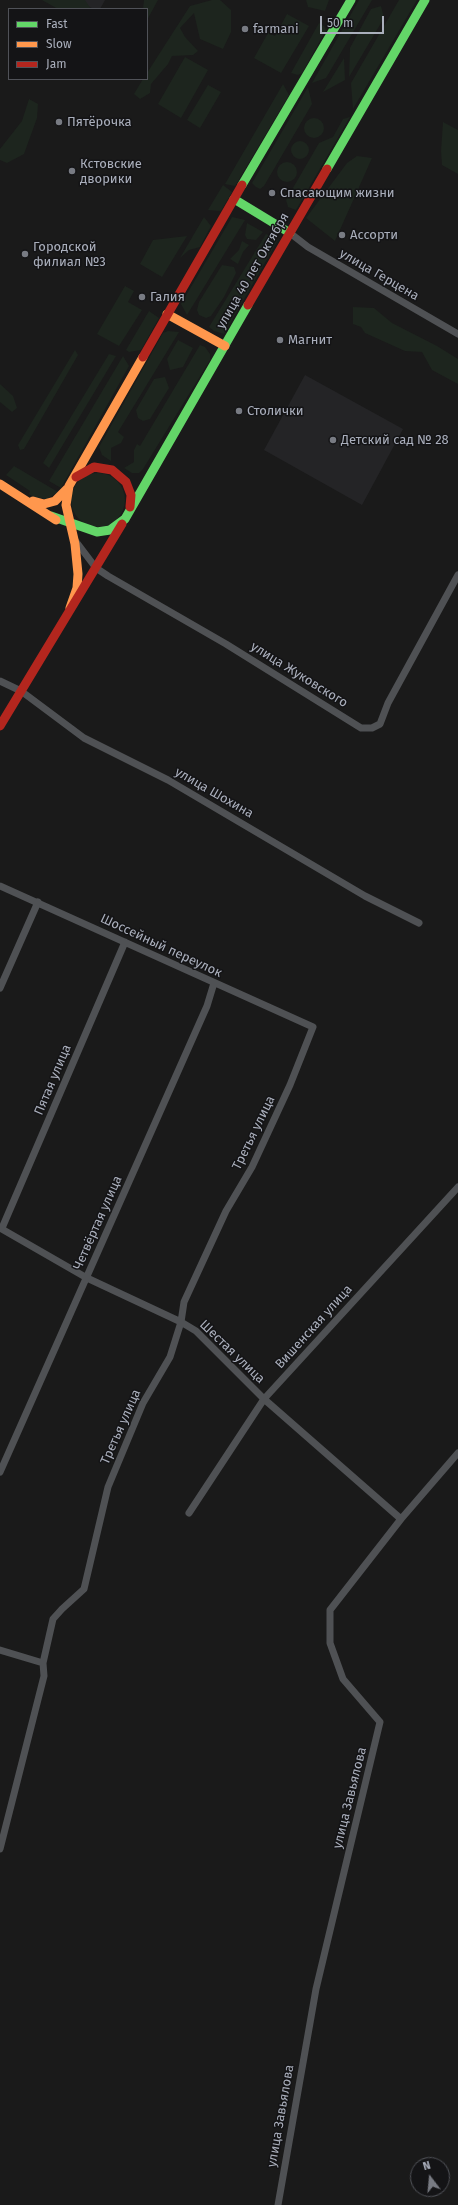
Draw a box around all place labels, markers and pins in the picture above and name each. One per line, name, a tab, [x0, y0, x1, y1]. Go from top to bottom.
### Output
place label: farmani	[253, 21, 299, 37]
marker: farmani	[240, 24, 250, 34]
place label: Пятёрочка	[67, 114, 132, 130]
marker: Пятёрочка	[54, 117, 64, 127]
place label: Кстовские дворики	[80, 156, 142, 187]
marker: Кстовские дворики	[67, 166, 77, 176]
place label: Спасающим жизни	[280, 185, 395, 201]
marker: Спасающим жизни	[267, 188, 277, 198]
place label: Ассорти	[350, 227, 398, 243]
marker: Ассорти	[337, 230, 347, 240]
place label: Городской филиал №3	[33, 239, 106, 270]
marker: Городской филиал №3	[20, 249, 30, 259]
place label: Галия	[150, 289, 185, 305]
marker: Галия	[137, 292, 147, 302]
place label: Магнит	[288, 332, 332, 348]
marker: Магнит	[275, 335, 285, 345]
place label: Столички	[247, 403, 304, 419]
marker: Столички	[234, 406, 244, 416]
place label: Детский сад № 28	[341, 432, 449, 448]
marker: Детский сад № 28	[328, 435, 338, 445]

